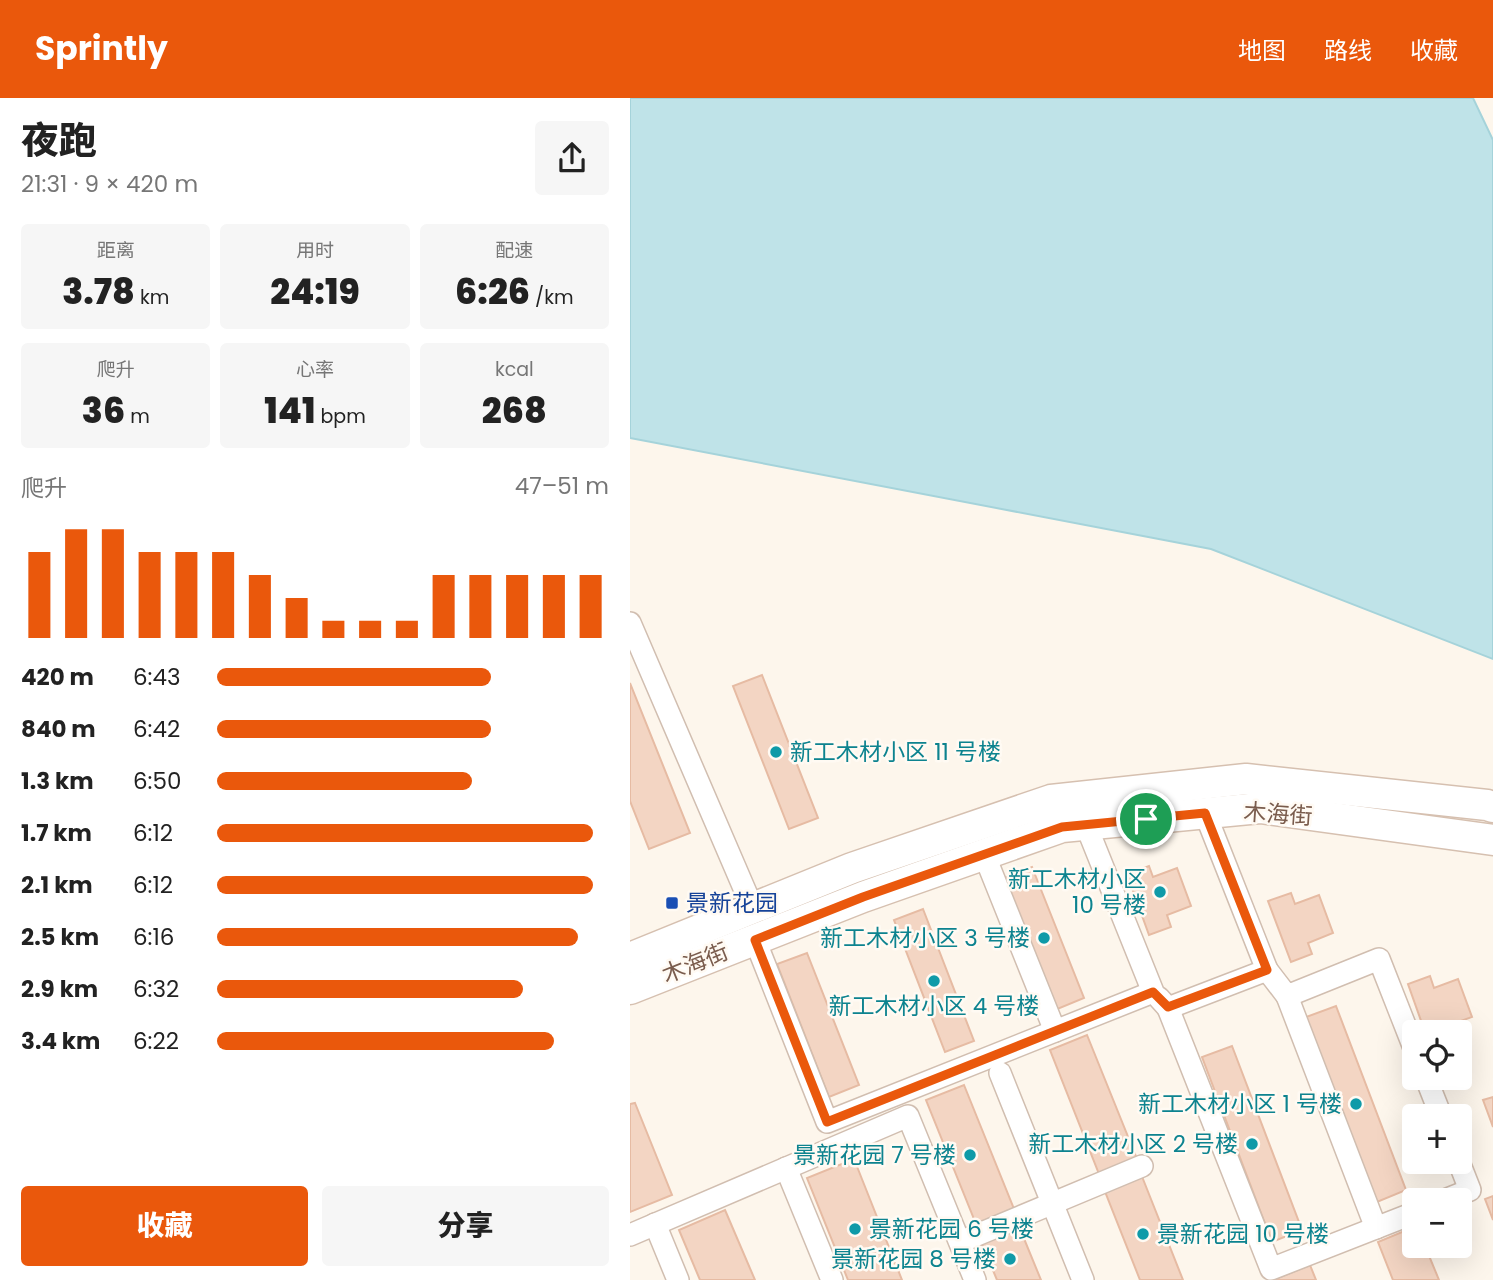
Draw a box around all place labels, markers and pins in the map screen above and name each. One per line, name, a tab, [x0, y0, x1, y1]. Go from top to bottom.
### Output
place label: 新工木材小区 11 号楼	[790, 736, 1001, 768]
marker: 新工木材小区 11 号楼	[768, 744, 784, 760]
pin	[1116, 789, 1176, 849]
place label: 新工木材小区 10 号楼	[1008, 863, 1146, 921]
marker: 新工木材小区 10 号楼	[1152, 884, 1168, 900]
place label: 景新花园	[686, 887, 778, 919]
marker: 景新花园	[664, 895, 680, 911]
place label: 新工木材小区 3 号楼	[820, 922, 1030, 954]
marker: 新工木材小区 3 号楼	[1036, 930, 1052, 946]
marker: 新工木材小区 4 号楼	[926, 973, 942, 989]
place label: 新工木材小区 4 号楼	[829, 990, 1039, 1022]
place label: 新工木材小区 1 号楼	[1138, 1088, 1342, 1120]
marker: 新工木材小区 1 号楼	[1348, 1096, 1364, 1112]
place label: 新工木材小区 2 号楼	[1028, 1128, 1238, 1160]
marker: 新工木材小区 2 号楼	[1244, 1136, 1260, 1152]
place label: 景新花园 7 号楼	[793, 1139, 956, 1171]
marker: 景新花园 7 号楼	[962, 1147, 978, 1163]
place label: 景新花园 6 号楼	[869, 1213, 1034, 1245]
place label: 景新花园 10 号楼	[1157, 1218, 1329, 1250]
marker: 景新花园 6 号楼	[847, 1221, 863, 1237]
marker: 景新花园 10 号楼	[1135, 1226, 1151, 1242]
place label: 景新花园 8 号楼	[831, 1243, 996, 1275]
marker: 景新花园 8 号楼	[1002, 1251, 1018, 1267]

